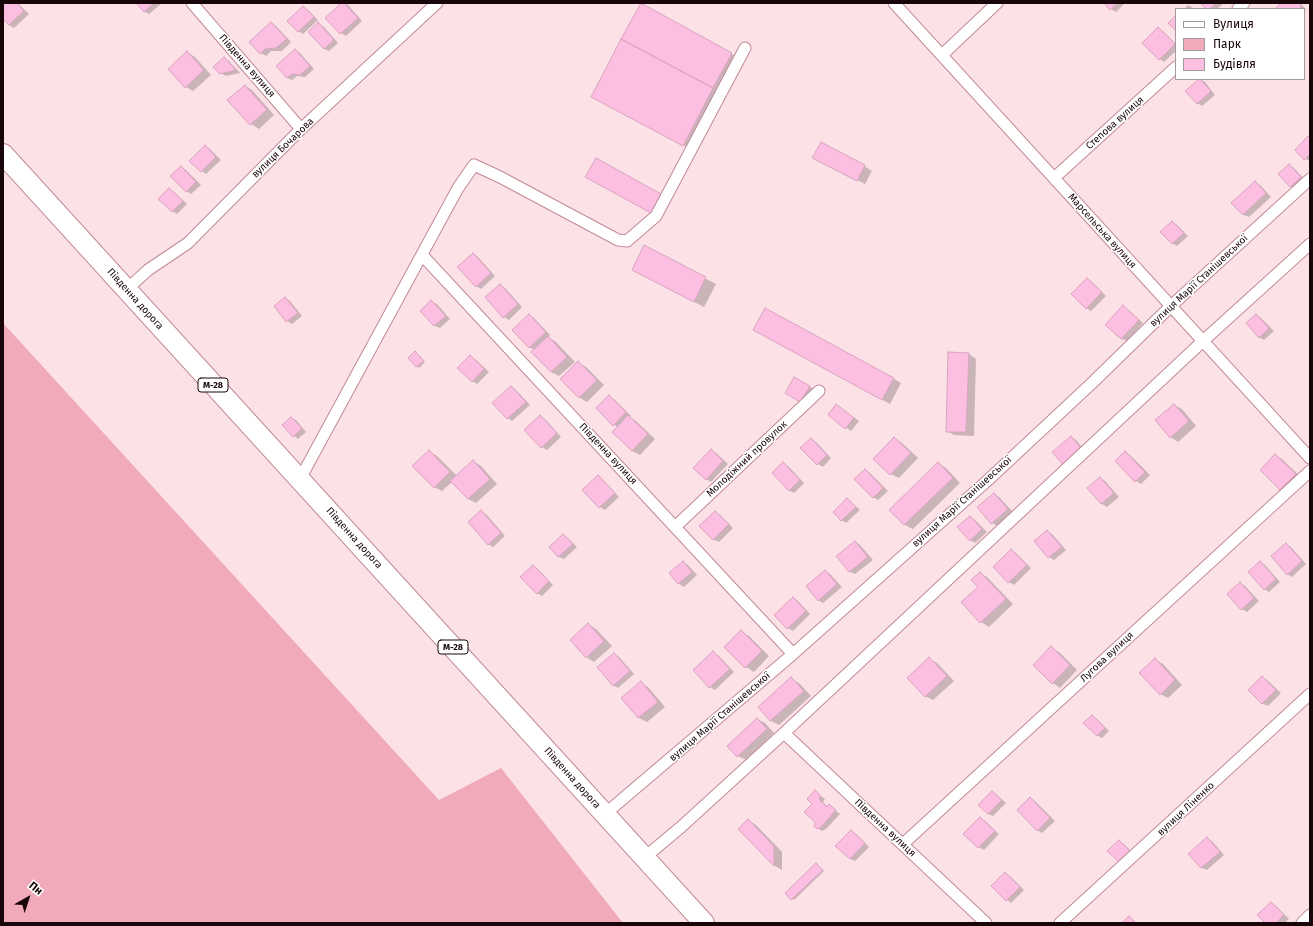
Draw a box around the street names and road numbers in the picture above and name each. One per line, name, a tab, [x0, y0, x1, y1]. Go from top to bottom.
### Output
street label: Південна вулиця	[216, 32, 278, 100]
street label: Степова вулиця	[1084, 94, 1146, 152]
street label: вулиця Бочарова	[250, 115, 316, 181]
street label: Марсельська вулиця	[1065, 191, 1139, 271]
street label: вулиця Марії Станішевської	[1147, 232, 1251, 330]
street label: Південна дорога	[104, 266, 166, 332]
road number: М-28	[198, 378, 228, 392]
street label: Молодіжний провулок	[704, 418, 790, 500]
street label: Південна вулиця	[577, 421, 639, 487]
street label: вулиця Марії Станішевської	[910, 454, 1014, 550]
street label: Південна дорога	[323, 505, 385, 571]
street label: Лугова вулиця	[1078, 629, 1136, 685]
road number: М-28	[438, 640, 468, 654]
street label: вулиця Марії Станішевської	[667, 670, 773, 764]
street label: Південна дорога	[541, 745, 603, 811]
street label: вулиця Ліненко	[1155, 779, 1217, 839]
street label: Південна вулиця	[852, 797, 918, 859]

